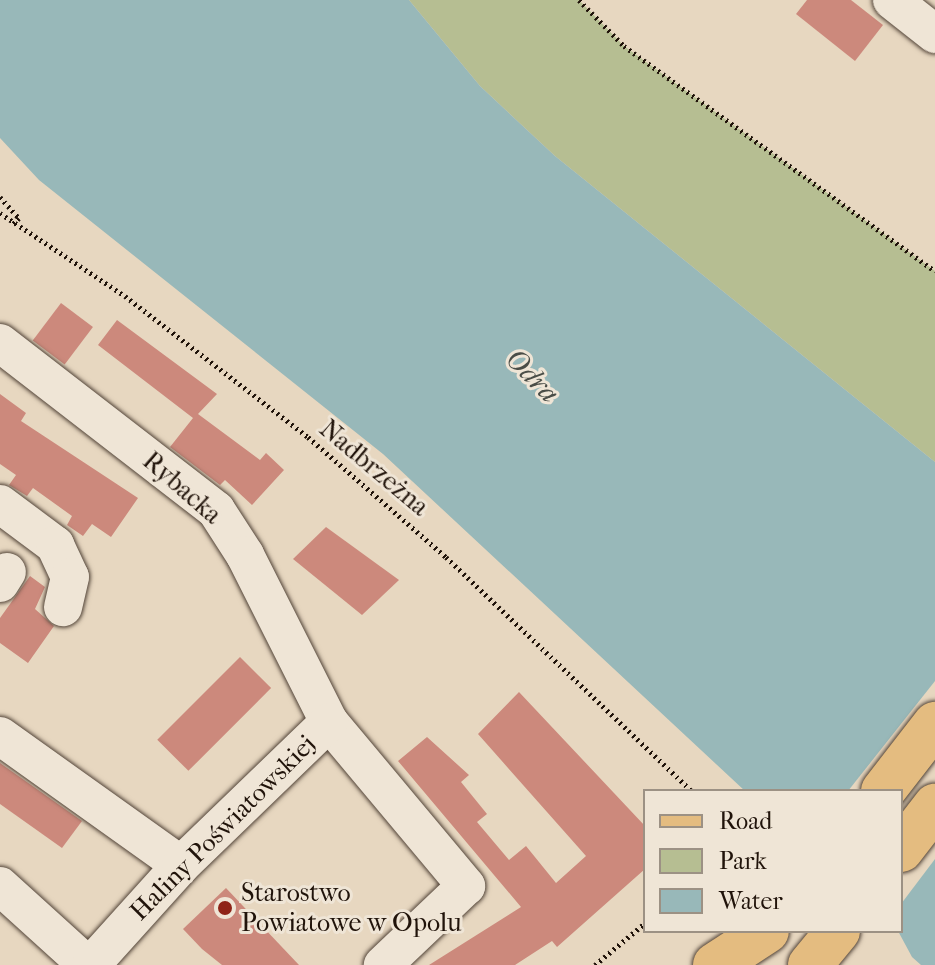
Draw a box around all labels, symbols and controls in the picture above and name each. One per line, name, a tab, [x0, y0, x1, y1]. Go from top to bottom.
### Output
water label: Odra	[498, 342, 566, 410]
street label: Nadbrzeżna	[313, 413, 435, 523]
street label: Rybacka	[136, 445, 228, 531]
street label: Haliny Poświatowskiej	[124, 729, 322, 927]
legend	[643, 789, 903, 933]
text: Road	[719, 807, 772, 835]
text: Park	[719, 847, 767, 875]
place label: Starostwo Powiatowe w Opolu	[241, 877, 462, 938]
text: Water	[719, 887, 783, 915]
marker: Starostwo Powiatowe w Opolu	[216, 899, 234, 917]

